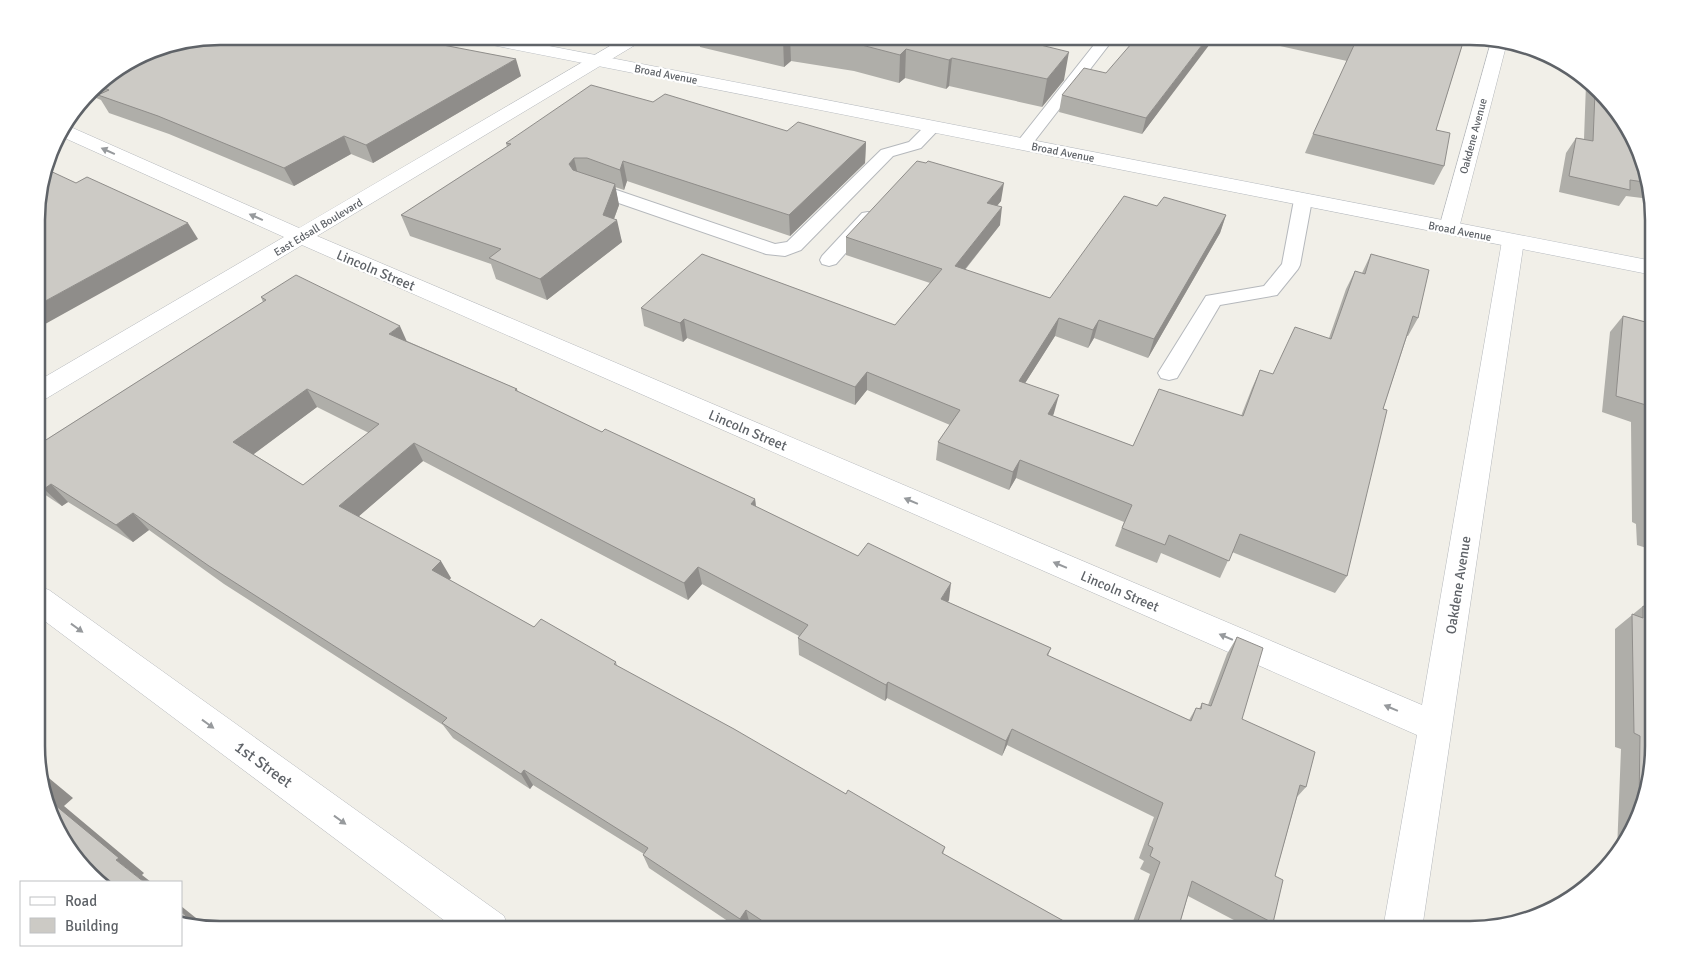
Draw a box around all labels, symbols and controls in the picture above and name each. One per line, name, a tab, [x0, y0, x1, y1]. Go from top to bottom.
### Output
street label: Broad Avenue	[633, 62, 699, 87]
street label: Oakdene Avenue	[1457, 97, 1490, 175]
street label: Broad Avenue	[1030, 140, 1096, 165]
one-way arrow	[101, 147, 115, 155]
street label: East Edsall Boulevard	[272, 196, 365, 259]
one-way arrow	[249, 213, 263, 221]
street label: Broad Avenue	[1427, 219, 1493, 244]
street label: Lincoln Street	[334, 246, 418, 295]
street label: Lincoln Street	[706, 406, 790, 455]
one-way arrow	[904, 496, 918, 504]
street label: Oakdene Avenue	[1442, 535, 1475, 635]
one-way arrow	[1053, 561, 1067, 569]
street label: Lincoln Street	[1078, 567, 1162, 616]
one-way arrow	[70, 623, 84, 633]
one-way arrow	[1219, 632, 1233, 640]
one-way arrow	[1384, 703, 1398, 711]
one-way arrow	[201, 719, 215, 729]
street label: 1st Street	[231, 737, 296, 793]
one-way arrow	[333, 814, 346, 825]
legend	[20, 881, 182, 946]
text: Road	[65, 892, 97, 910]
text: Building	[65, 917, 119, 935]

